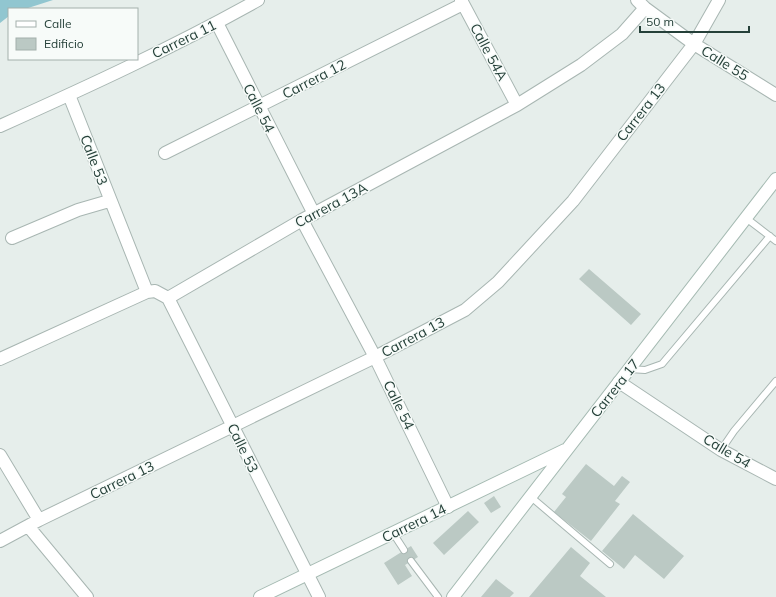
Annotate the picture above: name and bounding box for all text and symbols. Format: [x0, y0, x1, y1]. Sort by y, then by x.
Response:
legend [8, 8, 138, 60]
scale bar [640, 8, 749, 34]
text: 50 m [646, 14, 674, 29]
text: Calle [44, 16, 71, 31]
street label: Carrera 11 [149, 16, 219, 62]
street label: Calle 54A [466, 20, 512, 85]
text: Edificio [44, 36, 84, 51]
street label: Calle 55 [698, 41, 752, 85]
street label: Carrera 12 [279, 55, 349, 103]
street label: Carrera 13 [613, 79, 669, 145]
street label: Calle 54 [239, 81, 279, 136]
street label: Calle 53 [76, 132, 112, 188]
street label: Carrera 13A [292, 178, 371, 232]
street label: Carrera 13 [378, 313, 448, 361]
street label: Carrera 17 [587, 355, 643, 421]
street label: Calle 54 [379, 377, 419, 433]
street label: Calle 53 [223, 420, 263, 476]
street label: Calle 54 [700, 430, 755, 473]
street label: Carrera 13 [87, 457, 157, 503]
street label: Carrera 14 [379, 499, 450, 546]

